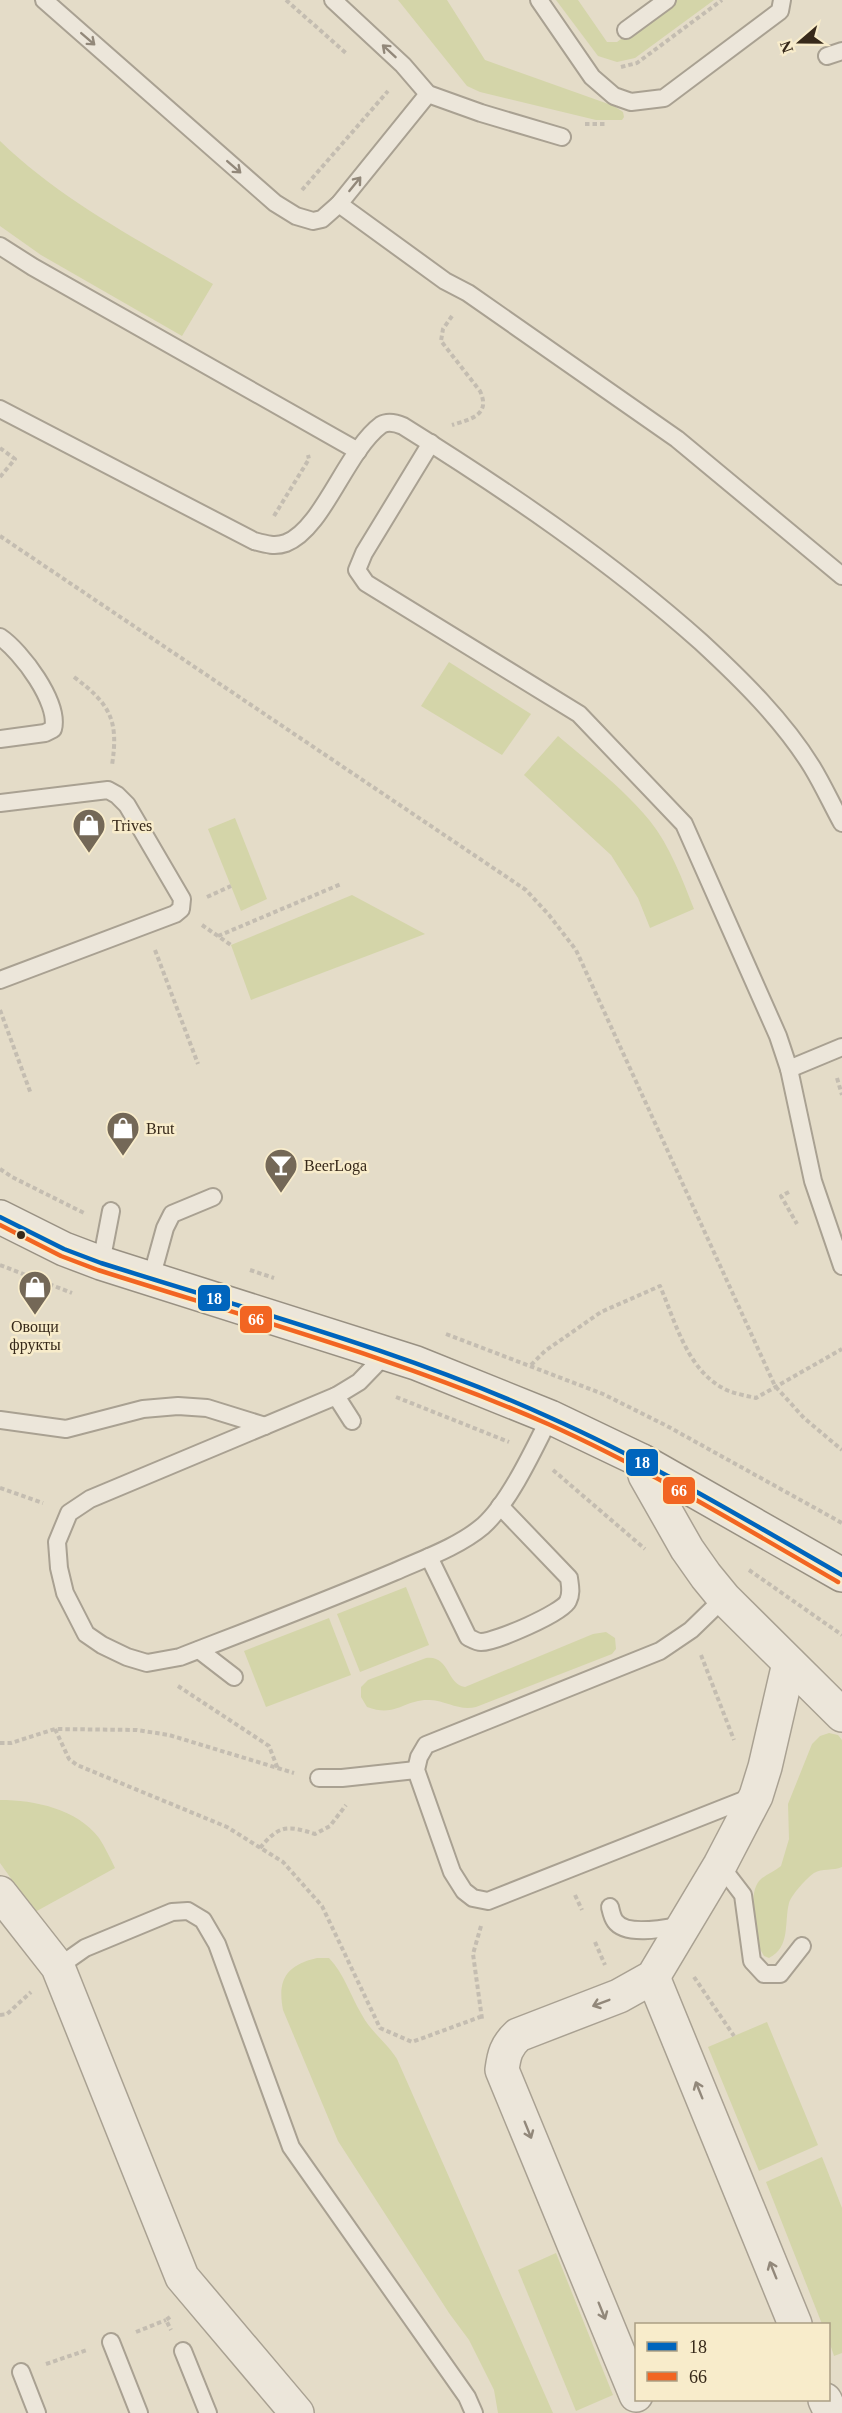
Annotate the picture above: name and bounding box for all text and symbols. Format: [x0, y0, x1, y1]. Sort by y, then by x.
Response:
north arrow [770, 12, 830, 72]
one-way arrow [80, 32, 96, 45]
text: N [776, 38, 796, 55]
one-way arrow [381, 44, 396, 58]
one-way arrow [226, 160, 241, 174]
one-way arrow [349, 176, 362, 192]
shop icon: Trives [71, 807, 107, 854]
place label: Trives [112, 817, 152, 834]
shop icon: Brut [105, 1110, 141, 1157]
place label: Brut [146, 1120, 175, 1137]
bar icon: BeerLoga [263, 1147, 299, 1194]
place label: BeerLoga [304, 1157, 367, 1175]
unlabelled marker [15, 1229, 27, 1241]
shop icon: Овощи фрукты [17, 1269, 53, 1316]
line badge: 18 [197, 1284, 231, 1312]
text: 18 [206, 1290, 222, 1307]
line badge: 66 [239, 1305, 273, 1334]
text: 66 [248, 1311, 264, 1328]
place label: Овощи фрукты [9, 1318, 61, 1354]
line badge: 18 [625, 1448, 659, 1477]
text: 18 [634, 1454, 650, 1471]
line badge: 66 [662, 1476, 696, 1505]
text: 66 [671, 1482, 687, 1499]
one-way arrow [592, 1998, 611, 2009]
one-way arrow [693, 2081, 704, 2099]
one-way arrow [523, 2121, 534, 2139]
one-way arrow [767, 2262, 778, 2280]
one-way arrow [597, 2301, 608, 2320]
legend [635, 2323, 830, 2401]
text: 18 [689, 2337, 707, 2357]
text: 66 [689, 2367, 707, 2387]

